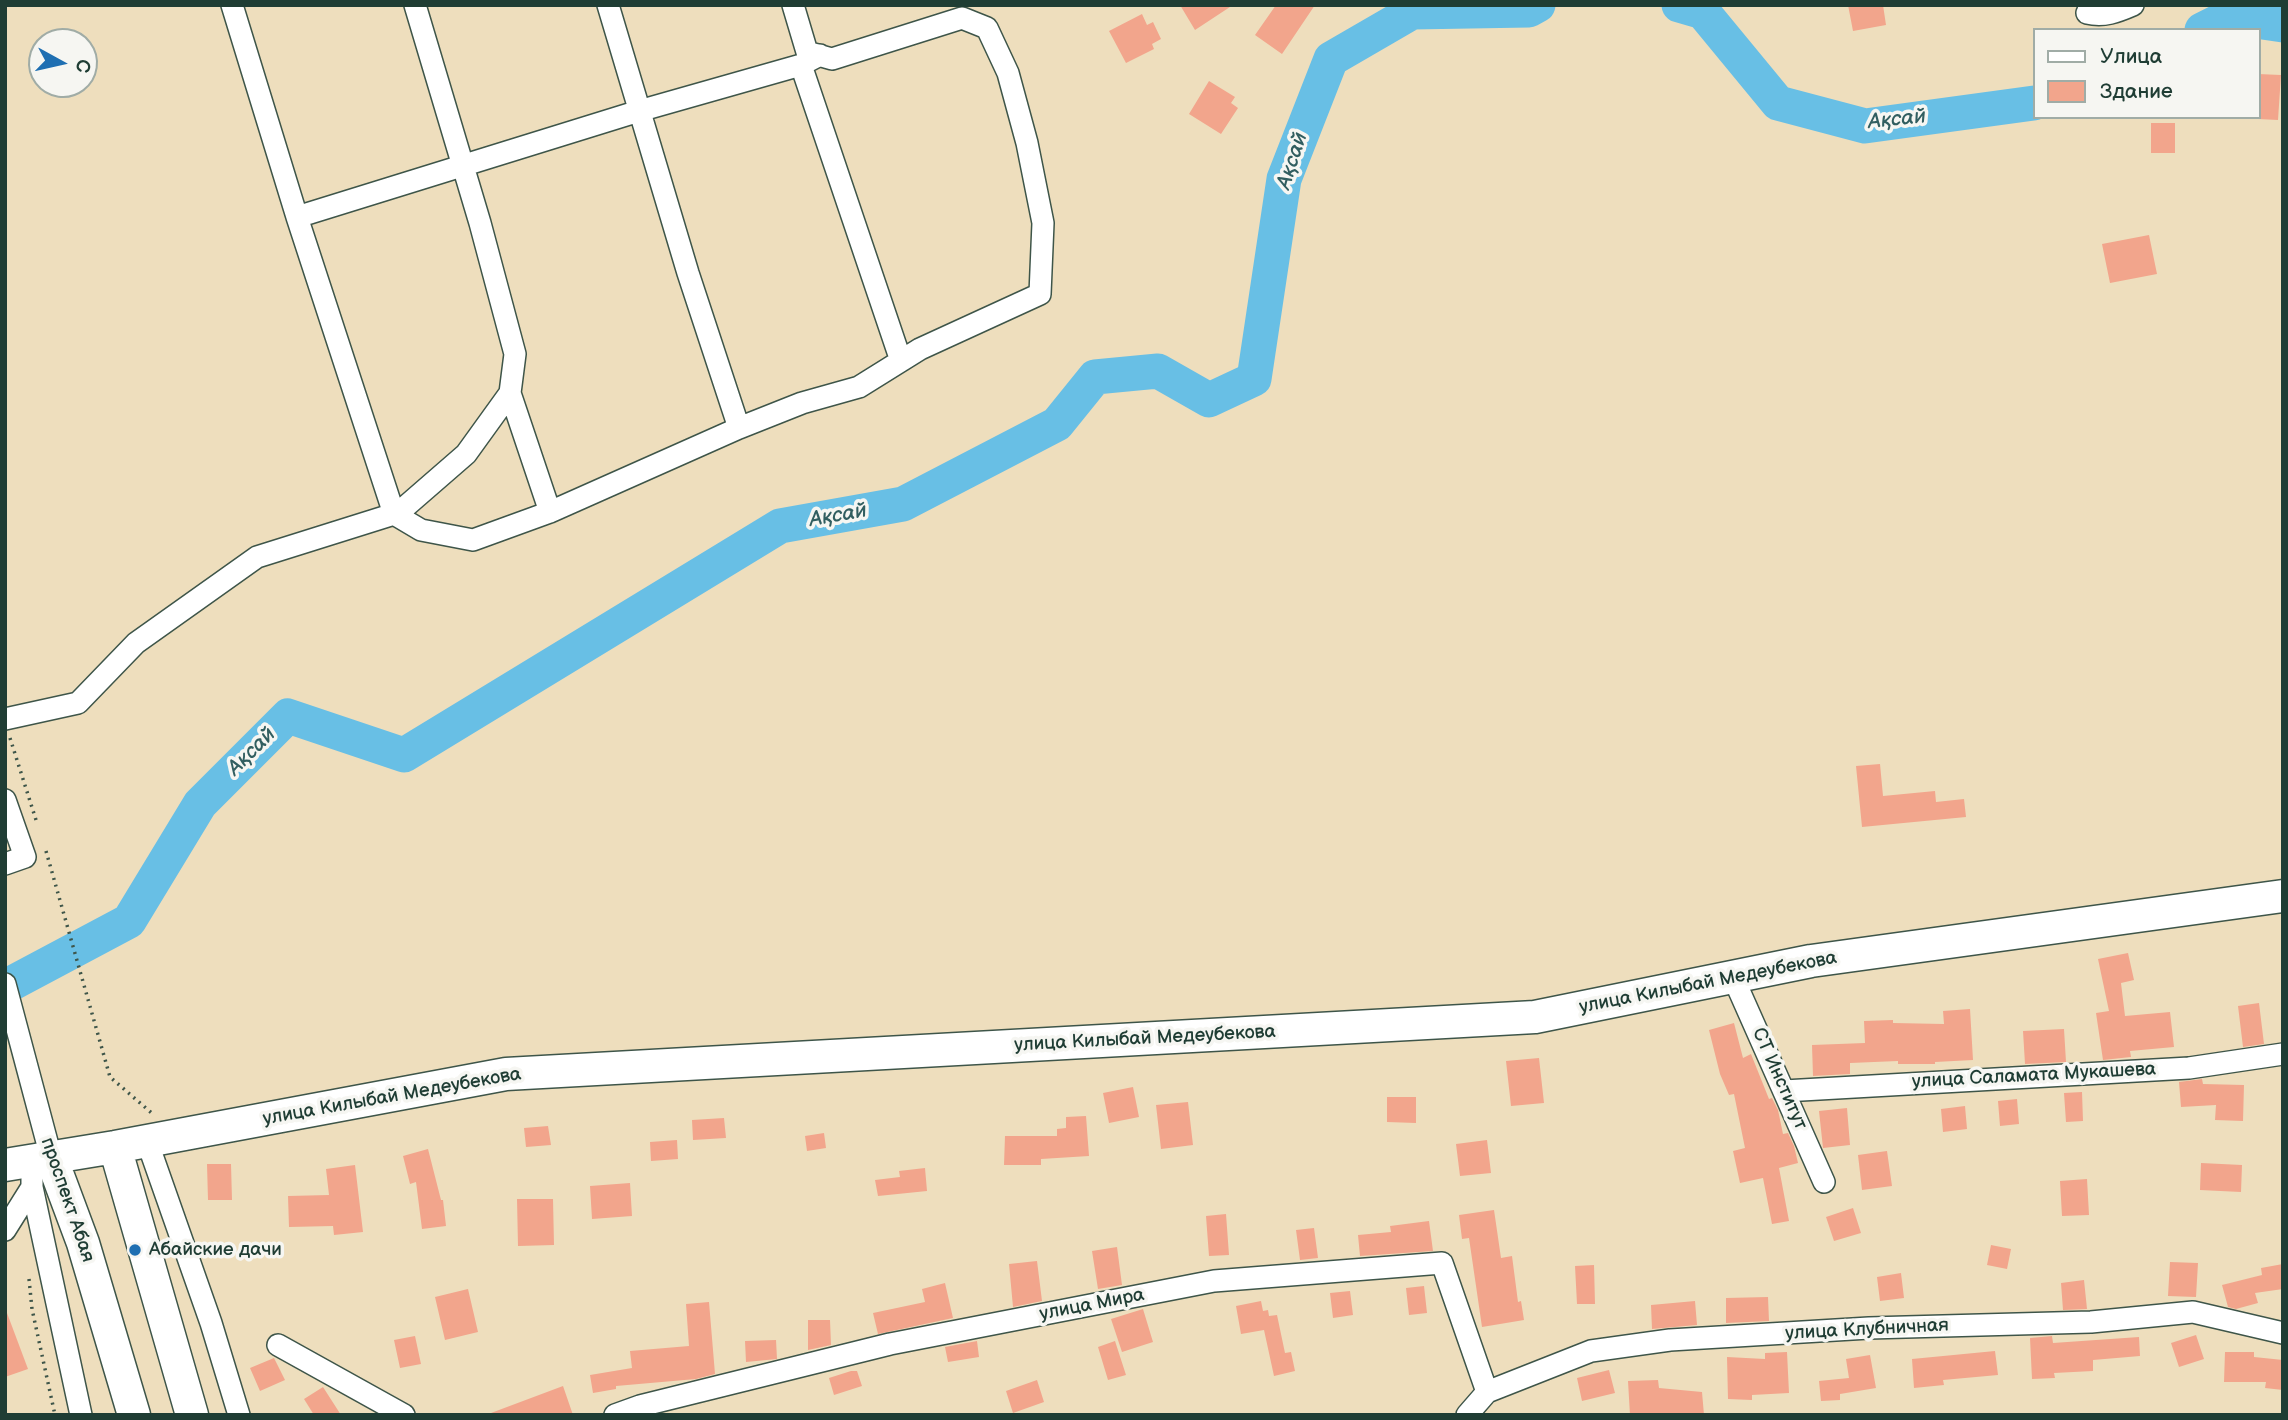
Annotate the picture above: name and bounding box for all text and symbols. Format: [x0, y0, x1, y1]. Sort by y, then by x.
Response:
north arrow [28, 28, 98, 98]
legend [2032, 28, 2260, 119]
text: Улица [2100, 44, 2162, 69]
text: С [70, 58, 95, 74]
text: Здание [2100, 79, 2173, 104]
water label: Ақсай [1867, 104, 1927, 136]
water label: Ақсай [1272, 130, 1314, 192]
water label: Ақсай [807, 499, 869, 533]
water label: Ақсай [223, 723, 281, 781]
street label: улица Килыбай Медеубекова [1577, 947, 1839, 1019]
street label: улица Килыбай Медеубекова [1014, 1021, 1276, 1057]
street label: СТ Институт [1746, 1025, 1812, 1133]
street label: улица Саламата Мукашева [1911, 1058, 2157, 1094]
street label: улица Килыбай Медеубекова [261, 1063, 523, 1131]
street label: проспект Абая [35, 1135, 99, 1265]
place label: Абайские дачи [149, 1239, 282, 1261]
marker: Абайские дачи [127, 1242, 143, 1258]
street label: улица Мира [1038, 1284, 1146, 1326]
street label: улица Клубничная [1785, 1314, 1949, 1346]

